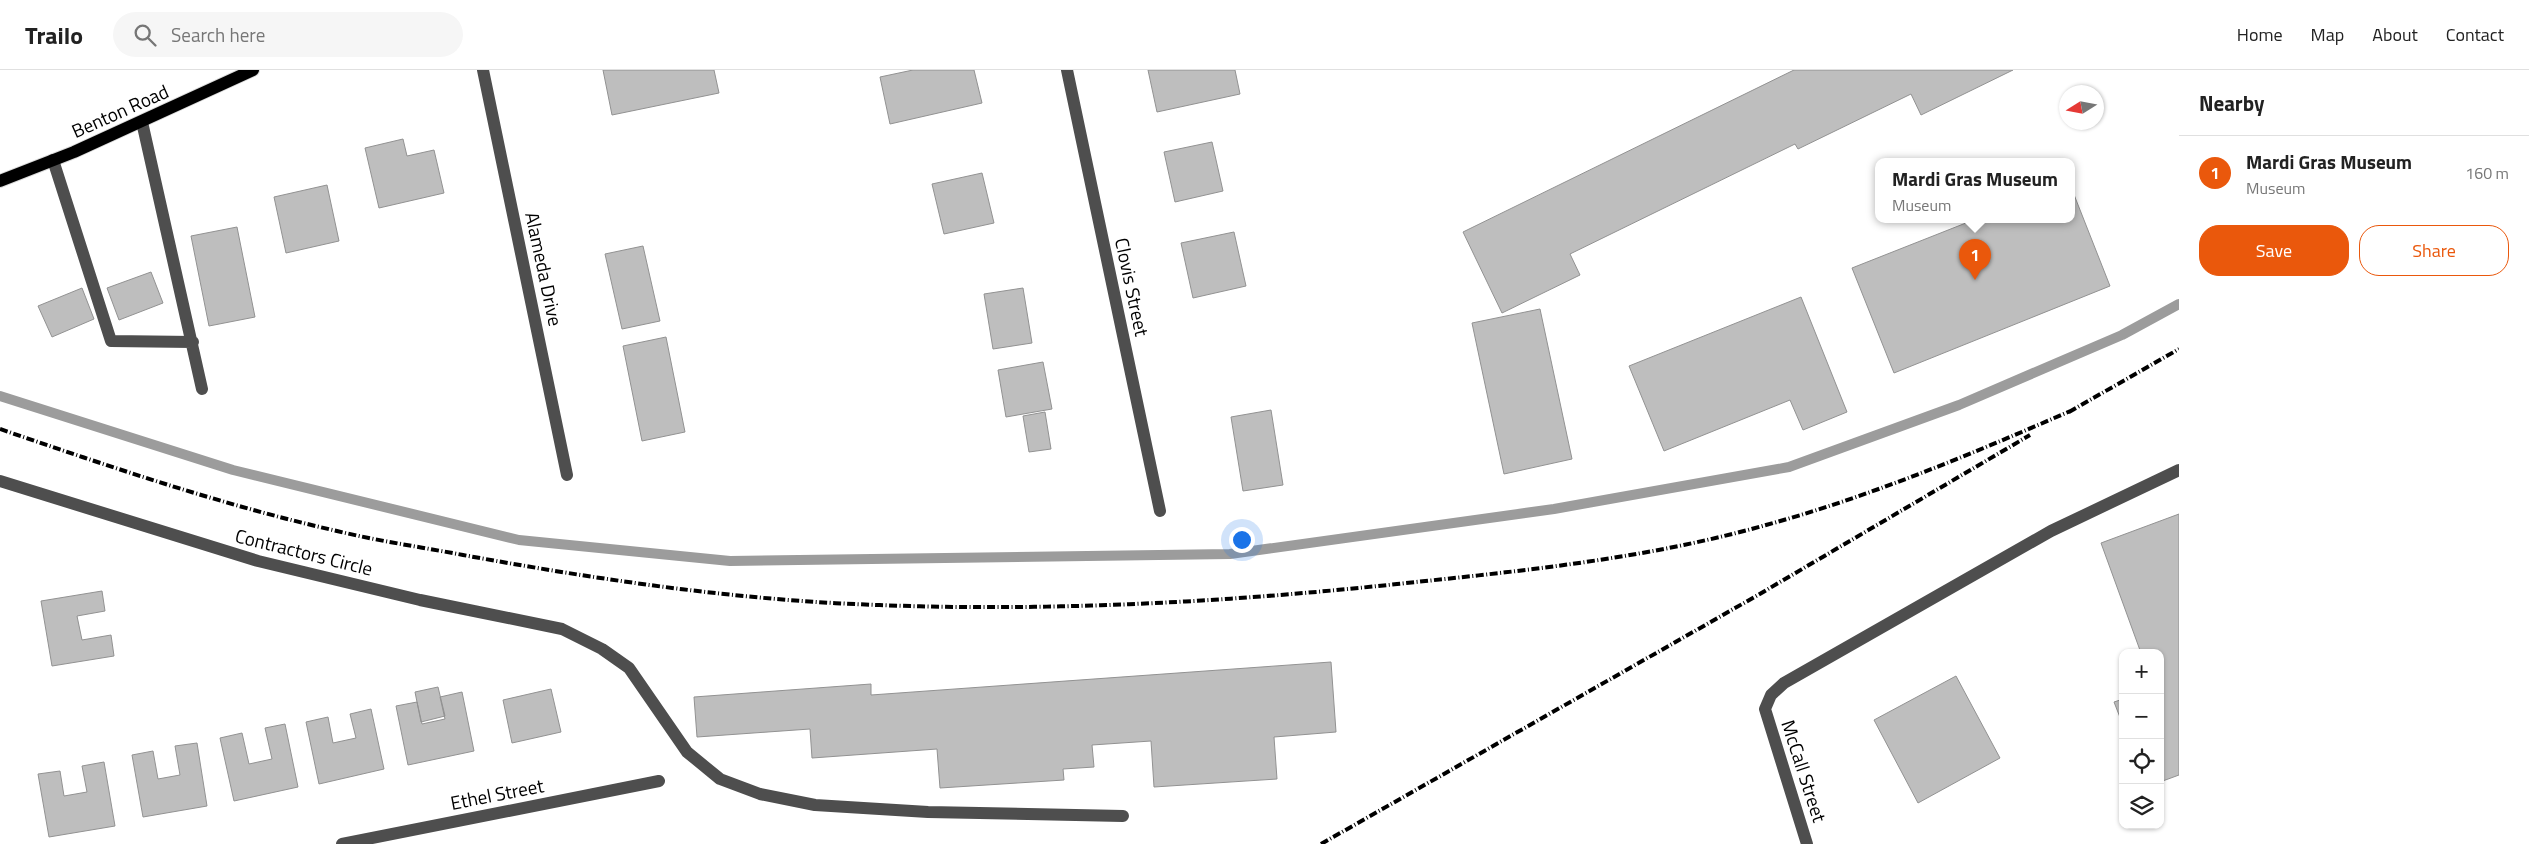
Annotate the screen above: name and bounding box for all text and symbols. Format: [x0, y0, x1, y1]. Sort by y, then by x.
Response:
search box [113, 12, 463, 57]
text: Trailo [25, 17, 83, 53]
text: Search here [171, 20, 265, 49]
icon: search [131, 21, 159, 49]
text: Home [2237, 21, 2283, 48]
text: Map [2311, 21, 2344, 48]
text: About [2372, 21, 2418, 48]
text: Contact [2446, 21, 2504, 48]
street label: Benton Road [67, 76, 173, 145]
north arrow [2059, 85, 2104, 130]
text: Nearby [2199, 87, 2264, 119]
text: Mardi Gras Museum [2246, 147, 2412, 176]
popup [1875, 158, 2075, 223]
text: 1 [2211, 161, 2219, 185]
text: 160 m [2465, 161, 2509, 185]
text: Mardi Gras Museum [1892, 164, 2058, 193]
text: Museum [2246, 176, 2305, 200]
text: Museum [1892, 193, 1951, 217]
street label: Alameda Drive [518, 209, 571, 329]
button: Save [2199, 225, 2349, 276]
button: Share [2359, 225, 2509, 276]
street label: Clovis Street [1108, 235, 1157, 339]
pin: 1 [1959, 239, 1991, 280]
street label: Contractors Circle [232, 520, 376, 583]
your location [1229, 527, 1255, 553]
map controls [2119, 649, 2164, 829]
button: + [2119, 649, 2164, 694]
button: − [2119, 694, 2164, 739]
street label: McCall Street [1774, 716, 1835, 826]
button: locate [2119, 739, 2164, 784]
street label: Ethel Street [448, 770, 546, 817]
button: layers [2119, 784, 2164, 829]

